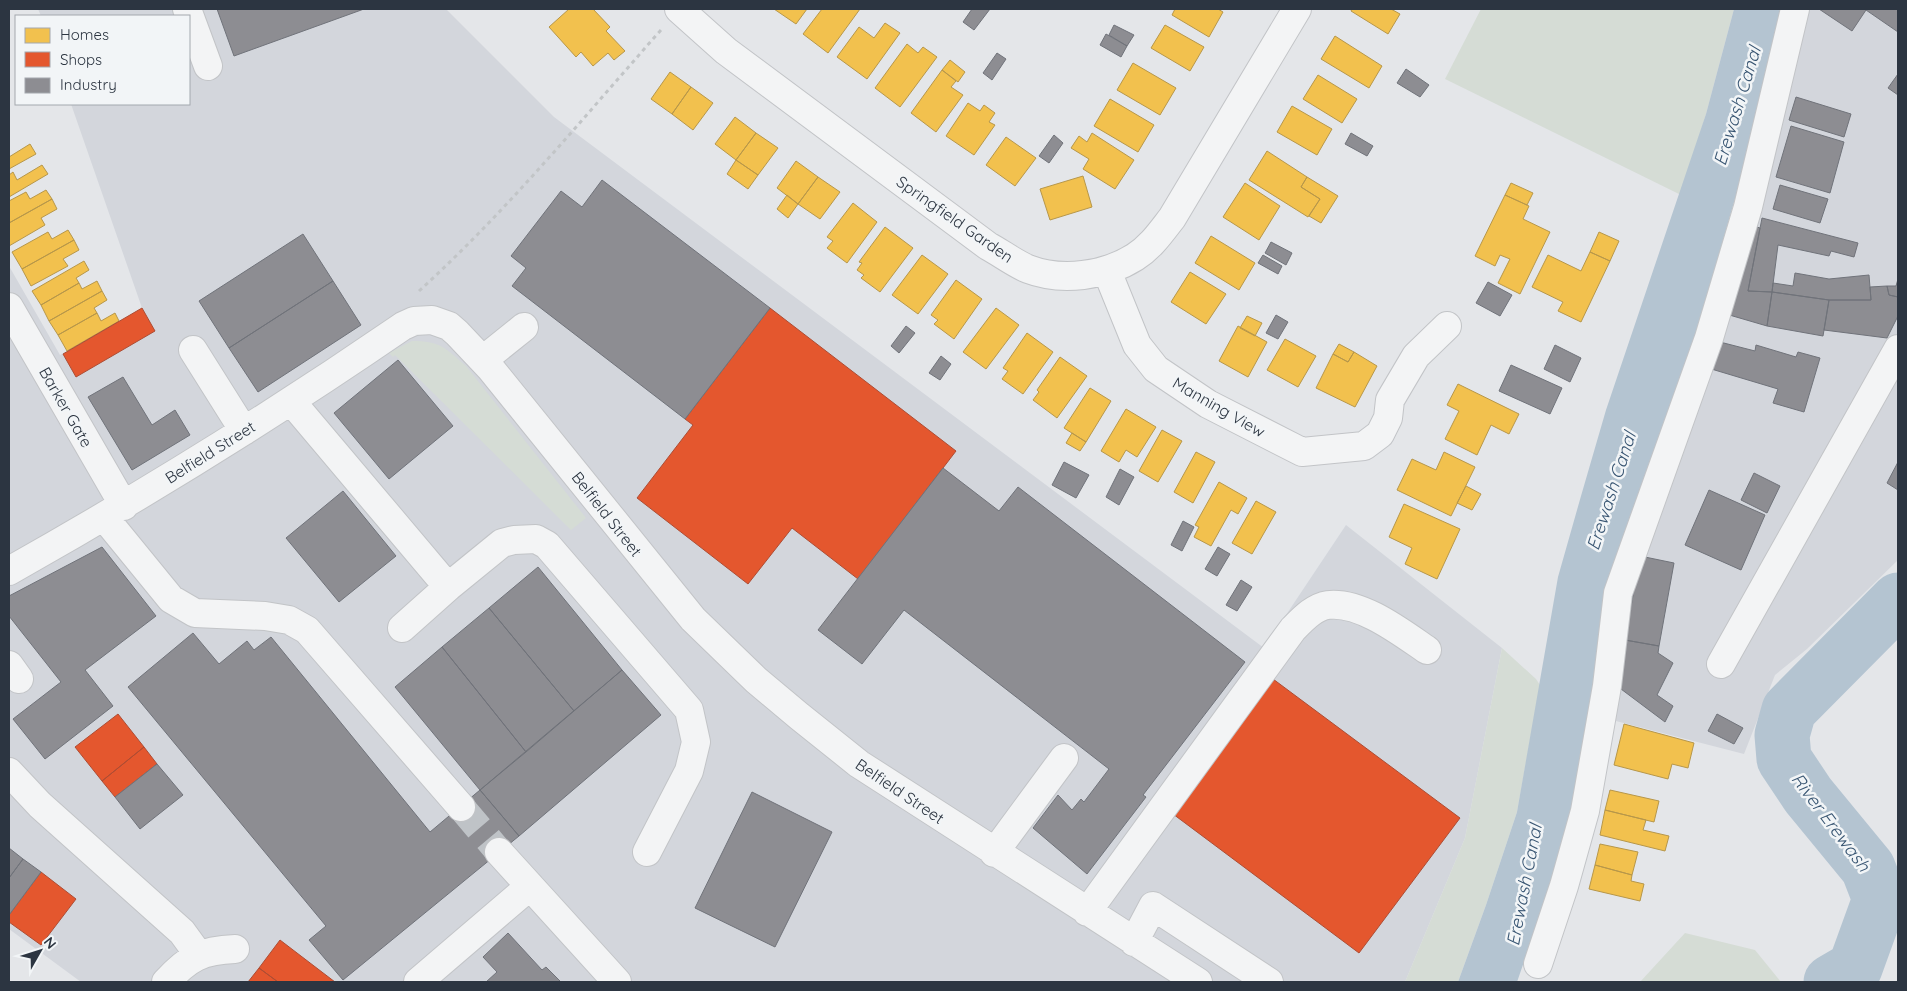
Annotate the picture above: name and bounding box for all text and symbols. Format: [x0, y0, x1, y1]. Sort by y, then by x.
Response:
legend [15, 15, 190, 105]
text: Homes [60, 25, 109, 44]
water label: Erewash Canal [1708, 42, 1767, 168]
text: Shops [60, 50, 102, 69]
text: Industry [60, 75, 117, 94]
street label: Springfield Garden [893, 171, 1017, 267]
street label: Barker Gate [35, 363, 97, 451]
street label: Manning View [1169, 372, 1269, 442]
street label: Belfield Street [161, 416, 259, 488]
water label: Erewash Canal [1581, 427, 1642, 553]
street label: Belfield Street [568, 467, 646, 561]
street label: Belfield Street [852, 754, 948, 828]
water label: River Erewash [1786, 768, 1876, 876]
water label: Erewash Canal [1501, 821, 1547, 948]
north arrow [15, 926, 65, 976]
text: N [40, 933, 60, 952]

